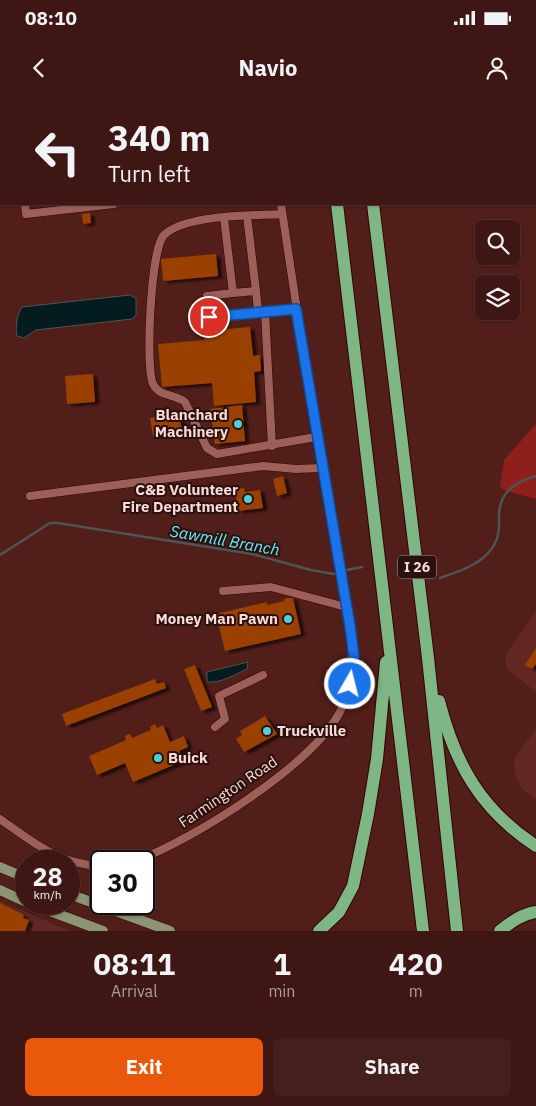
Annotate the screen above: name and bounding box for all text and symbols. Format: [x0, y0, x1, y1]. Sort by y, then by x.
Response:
text: 08:10 [25, 6, 77, 30]
text: Navio [239, 53, 297, 82]
icon: back [25, 54, 53, 82]
icon: person [483, 54, 511, 82]
text: 340 m [108, 115, 211, 161]
icon: left [25, 120, 90, 185]
text: Turn left [108, 159, 191, 188]
map controls [475, 220, 520, 320]
button: search [475, 220, 520, 265]
button: layers [475, 275, 520, 320]
pin [188, 296, 230, 338]
icon: arrive [195, 303, 223, 331]
place label: Blanchard Machinery [155, 405, 228, 441]
marker: Blanchard Machinery [232, 418, 244, 430]
place label: C&B Volunteer Fire Department [122, 480, 238, 516]
marker: C&B Volunteer Fire Department [242, 493, 254, 505]
water label: Sawmill Branch [169, 520, 281, 560]
road number: I 26 [398, 556, 436, 578]
place label: Money Man Pawn [156, 609, 278, 628]
marker: Money Man Pawn [282, 613, 294, 625]
position arrow [323, 657, 375, 709]
place label: Truckville [277, 721, 346, 740]
marker: Truckville [261, 725, 273, 737]
place label: Buick [168, 748, 208, 767]
marker: Buick [152, 752, 164, 764]
street label: Farmington Road [175, 752, 281, 832]
speed limit sign: 30 [90, 850, 155, 915]
text: 28 [32, 860, 63, 893]
text: km/h [33, 887, 62, 902]
text: 08:11 [93, 944, 175, 983]
text: 1 [273, 944, 291, 983]
text: 420 [389, 944, 443, 983]
text: Arrival [111, 981, 158, 1001]
text: min [268, 981, 295, 1001]
text: m [409, 981, 423, 1001]
button: Exit [25, 1038, 263, 1096]
button: Share [273, 1038, 511, 1096]

